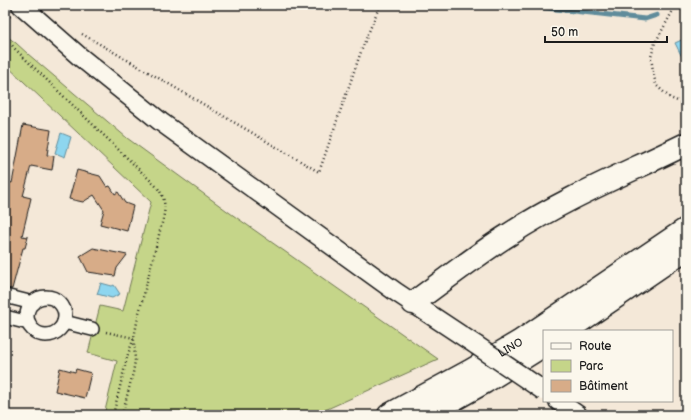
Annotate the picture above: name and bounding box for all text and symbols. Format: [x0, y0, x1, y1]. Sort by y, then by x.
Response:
scale bar [545, 18, 667, 44]
text: 50 m [551, 25, 578, 40]
legend [543, 330, 673, 402]
street label: LINO [496, 335, 525, 359]
text: Route [579, 339, 611, 354]
text: Parc [579, 359, 603, 374]
text: Bâtiment [579, 379, 628, 394]

